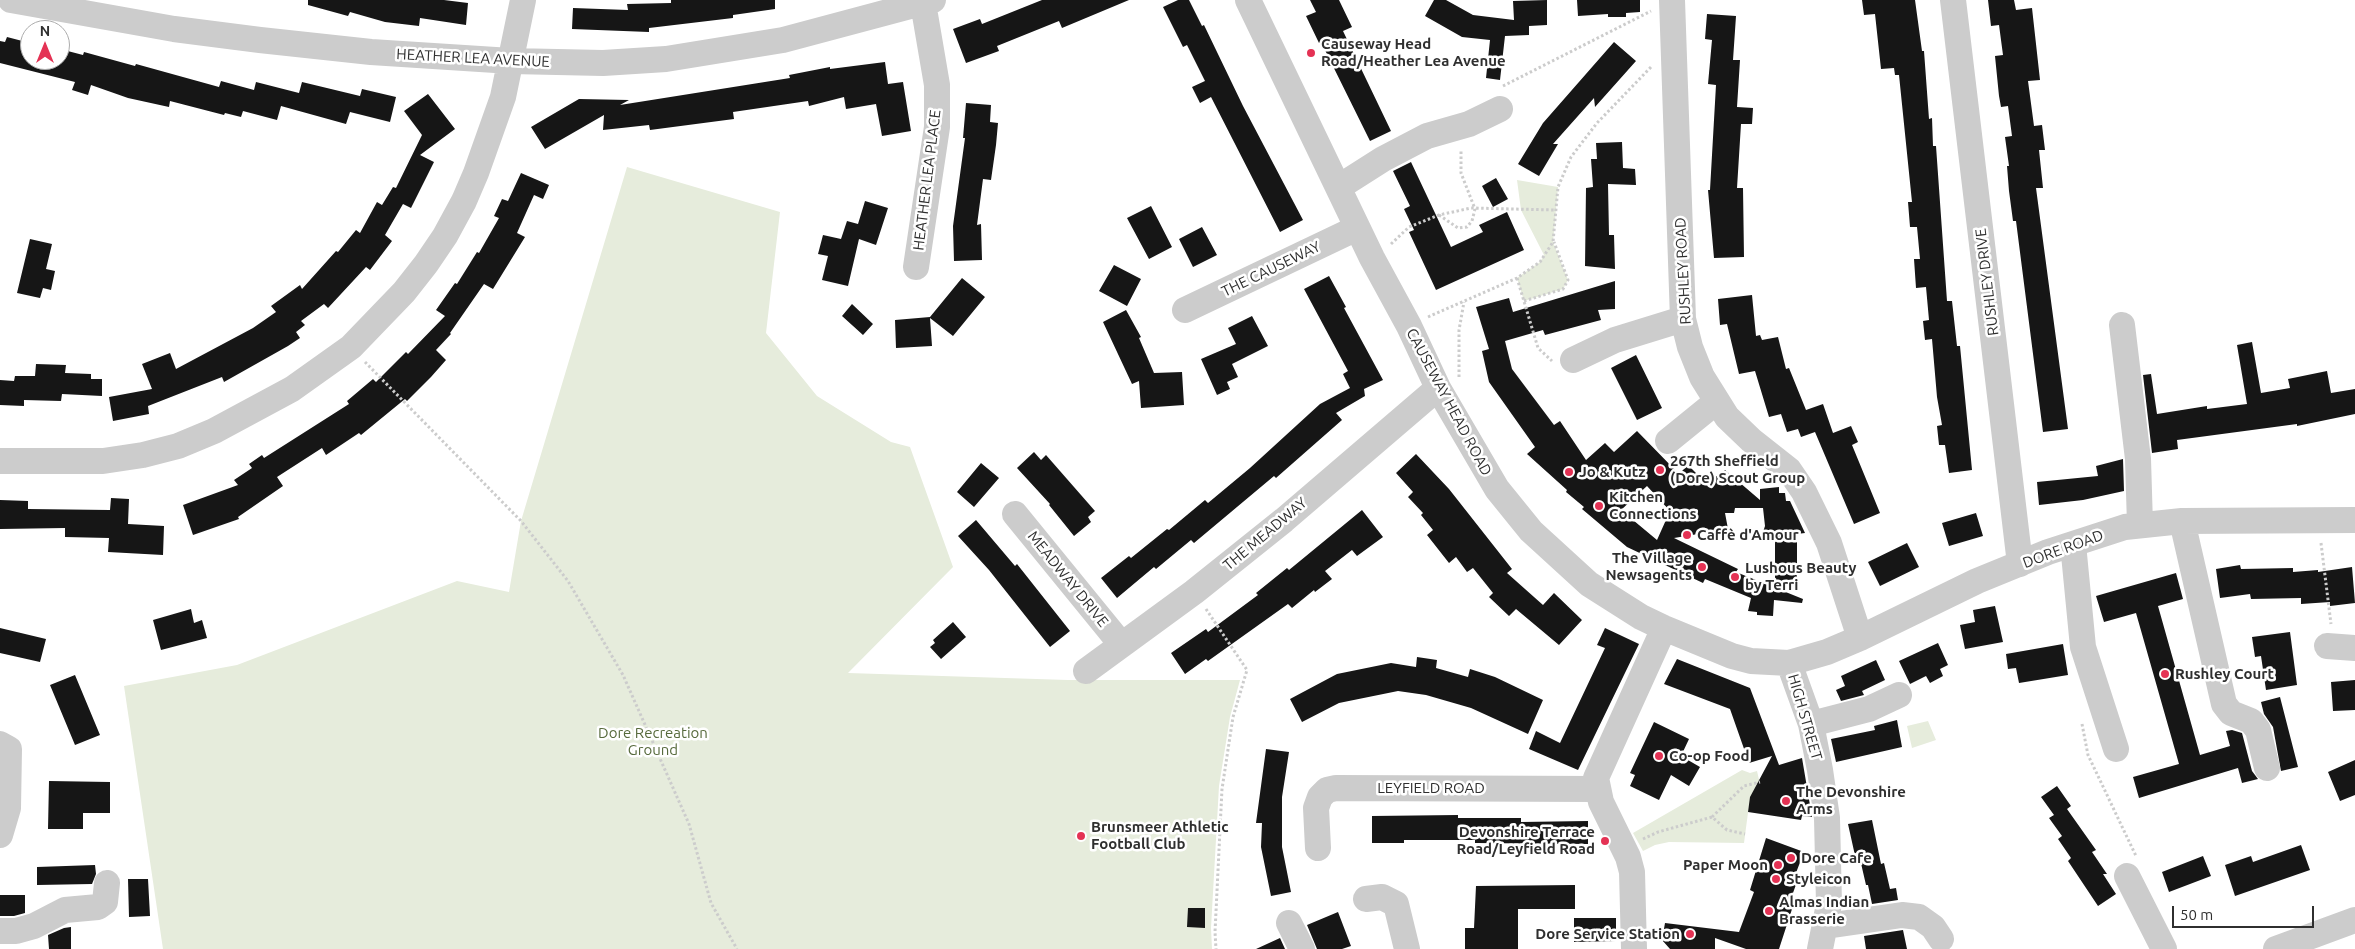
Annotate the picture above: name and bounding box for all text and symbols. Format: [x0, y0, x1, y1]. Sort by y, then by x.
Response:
north arrow [20, 20, 70, 70]
text: N [40, 23, 50, 39]
place label: Causeway Head Road/Heather Lea Avenue [1321, 35, 1506, 70]
street label: HEATHER LEA AVENUE [396, 45, 550, 71]
marker: Causeway Head Road/Heather Lea Avenue [1305, 47, 1317, 59]
street label: HEATHER LEA PLACE [909, 109, 945, 251]
street label: RUSHLEY ROAD [1671, 217, 1695, 325]
street label: RUSHLEY DRIVE [1971, 227, 2003, 337]
street label: THE CAUSEWAY [1219, 237, 1323, 301]
street label: CAUSEWAY HEAD ROAD [1402, 325, 1496, 479]
place label: 267th Sheffield (Dore) Scout Group [1670, 452, 1805, 487]
place label: Jo & Kutz [1579, 463, 1645, 481]
marker: 267th Sheffield (Dore) Scout Group [1654, 464, 1666, 476]
marker: Jo & Kutz [1563, 466, 1575, 478]
place label: Kitchen Connections [1609, 488, 1697, 523]
street label: THE MEADWAY [1220, 494, 1310, 574]
marker: Kitchen Connections [1593, 500, 1605, 512]
place label: Caffè d'Amour [1697, 526, 1799, 544]
street label: DORE ROAD [2020, 526, 2106, 572]
street label: MEADWAY DRIVE [1024, 527, 1112, 631]
marker: Caffè d'Amour [1681, 529, 1693, 541]
place label: The Village Newsagents [1605, 549, 1692, 584]
place label: Lushous Beauty by Terri [1745, 559, 1856, 594]
marker: The Village Newsagents [1696, 561, 1708, 573]
marker: Lushous Beauty by Terri [1729, 571, 1741, 583]
place label: Rushley Court [2175, 665, 2274, 683]
marker: Rushley Court [2159, 668, 2171, 680]
street label: HIGH STREET [1784, 672, 1826, 762]
park label: Dore Recreation Ground [598, 724, 708, 759]
place label: Co-op Food [1669, 747, 1750, 765]
marker: Co-op Food [1653, 750, 1665, 762]
street label: LEYFIELD ROAD [1377, 779, 1485, 797]
place label: The Devonshire Arms [1796, 783, 1906, 818]
marker: The Devonshire Arms [1780, 795, 1792, 807]
place label: Brunsmeer Athletic Football Club [1091, 818, 1229, 853]
place label: Devonshire Terrace Road/Leyfield Road [1456, 823, 1595, 858]
marker: Brunsmeer Athletic Football Club [1075, 830, 1087, 842]
marker: Devonshire Terrace Road/Leyfield Road [1599, 835, 1611, 847]
place label: Dore Cafe [1801, 849, 1872, 867]
marker: Dore Cafe [1785, 852, 1797, 864]
place label: Paper Moon [1683, 856, 1768, 874]
marker: Paper Moon [1772, 859, 1784, 871]
place label: Styleicon [1786, 870, 1851, 888]
marker: Styleicon [1770, 873, 1782, 885]
place label: Almas Indian Brasserie [1779, 893, 1869, 928]
scale bar [2175, 896, 2318, 928]
marker: Almas Indian Brasserie [1763, 905, 1775, 917]
text: 50 m [2180, 906, 2213, 923]
place label: Dore Service Station [1535, 925, 1680, 943]
marker: Dore Service Station [1684, 928, 1696, 940]

